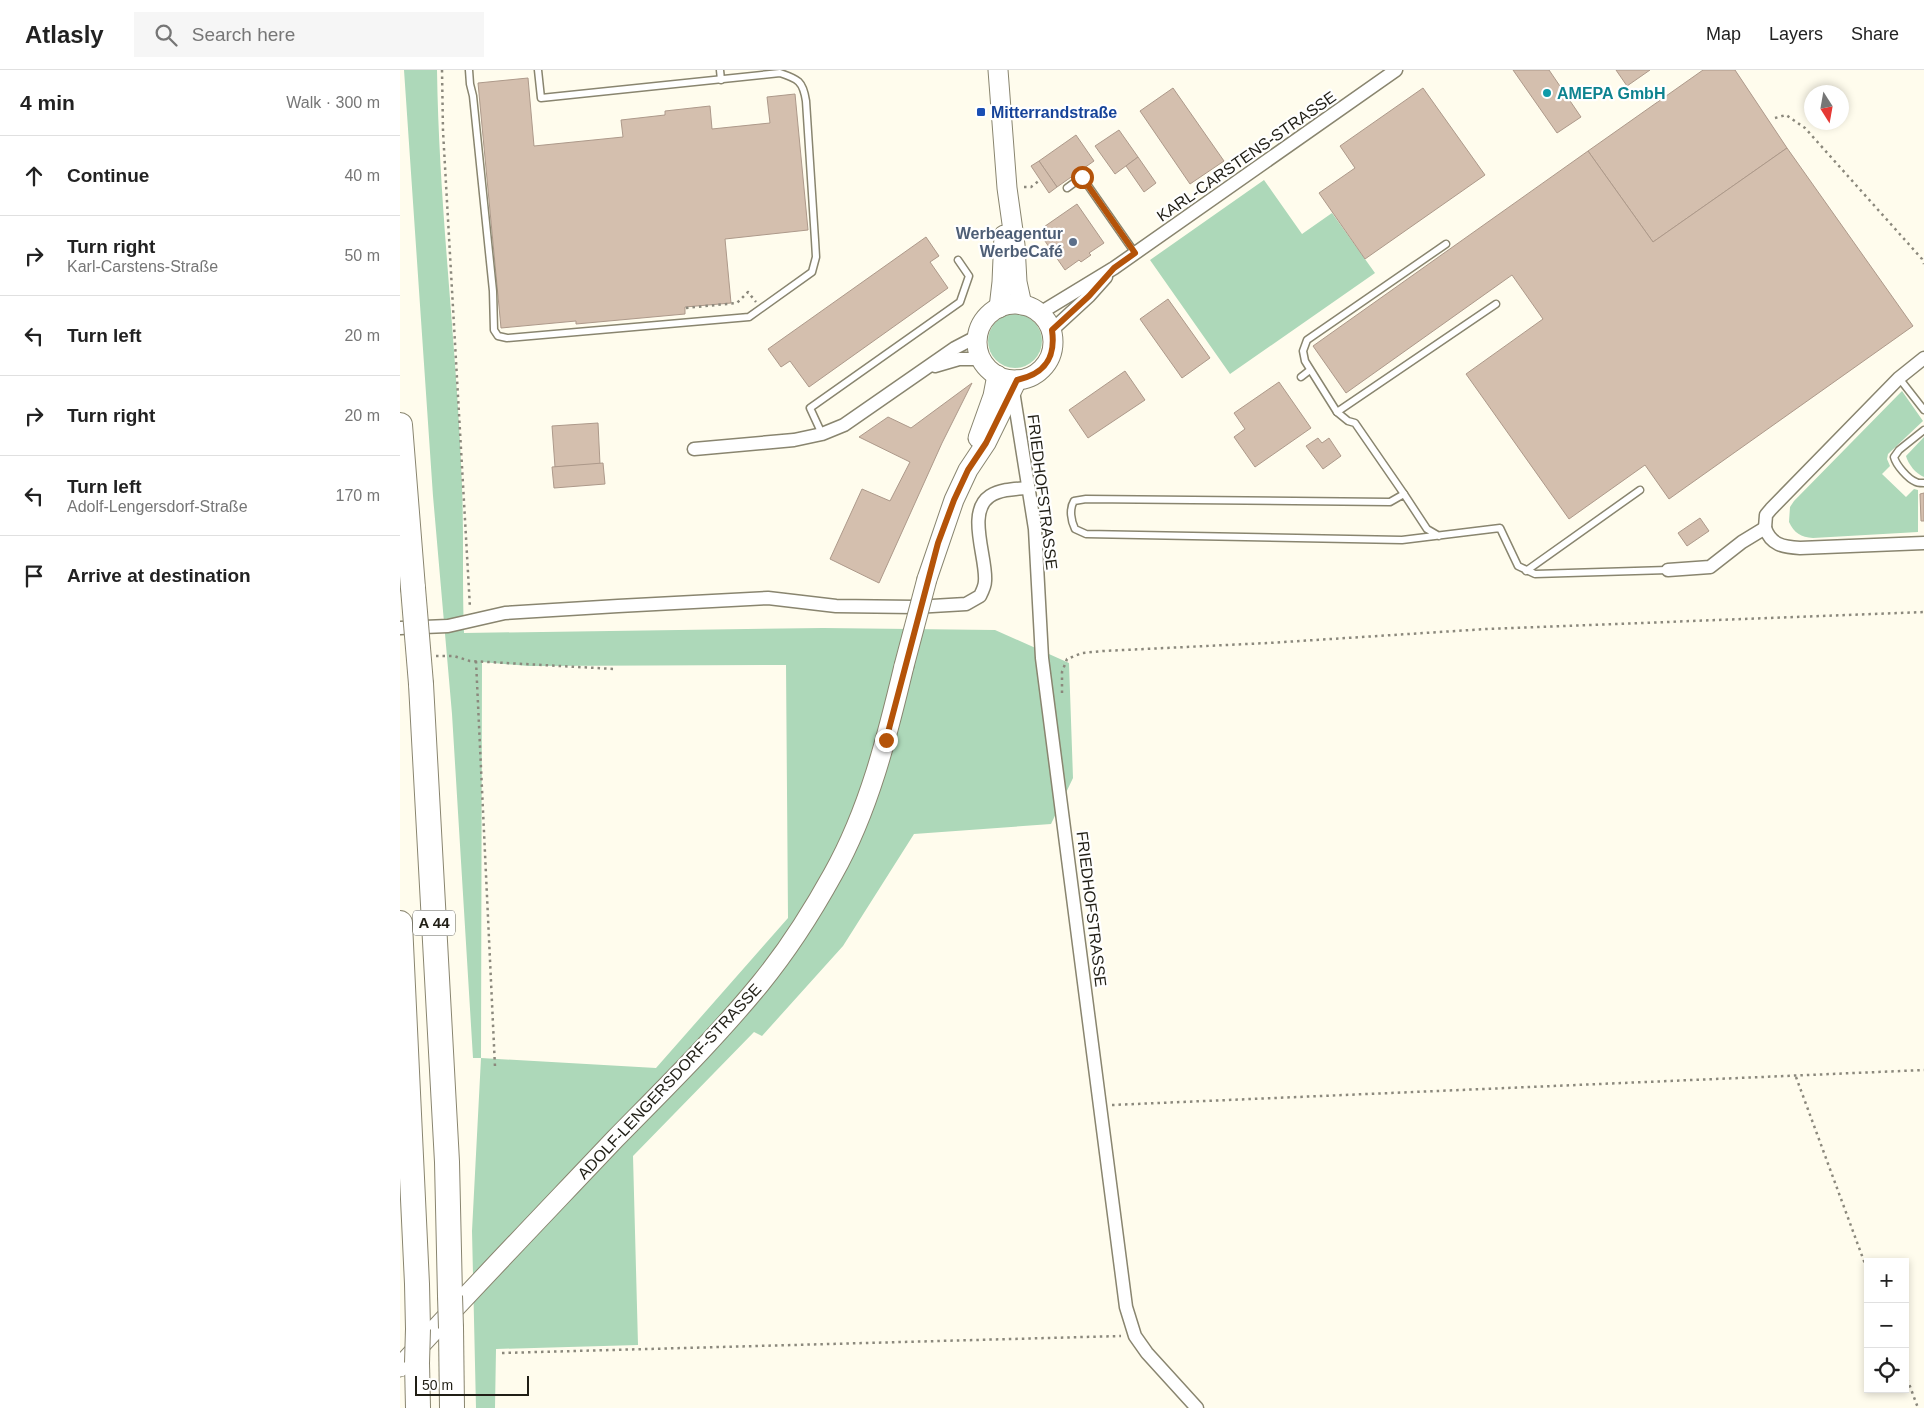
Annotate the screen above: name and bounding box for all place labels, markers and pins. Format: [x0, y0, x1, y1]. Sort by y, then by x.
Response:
place label: AMEPA GmbH [1557, 85, 1665, 102]
marker: AMEPA GmbH [1541, 87, 1553, 99]
place label: Mitterrandstraße [991, 104, 1117, 121]
marker: Mitterrandstraße [975, 106, 987, 118]
place label: Werbeagentur WerbeCafé [956, 225, 1063, 260]
marker: Werbeagentur WerbeCafé [1067, 236, 1079, 248]

